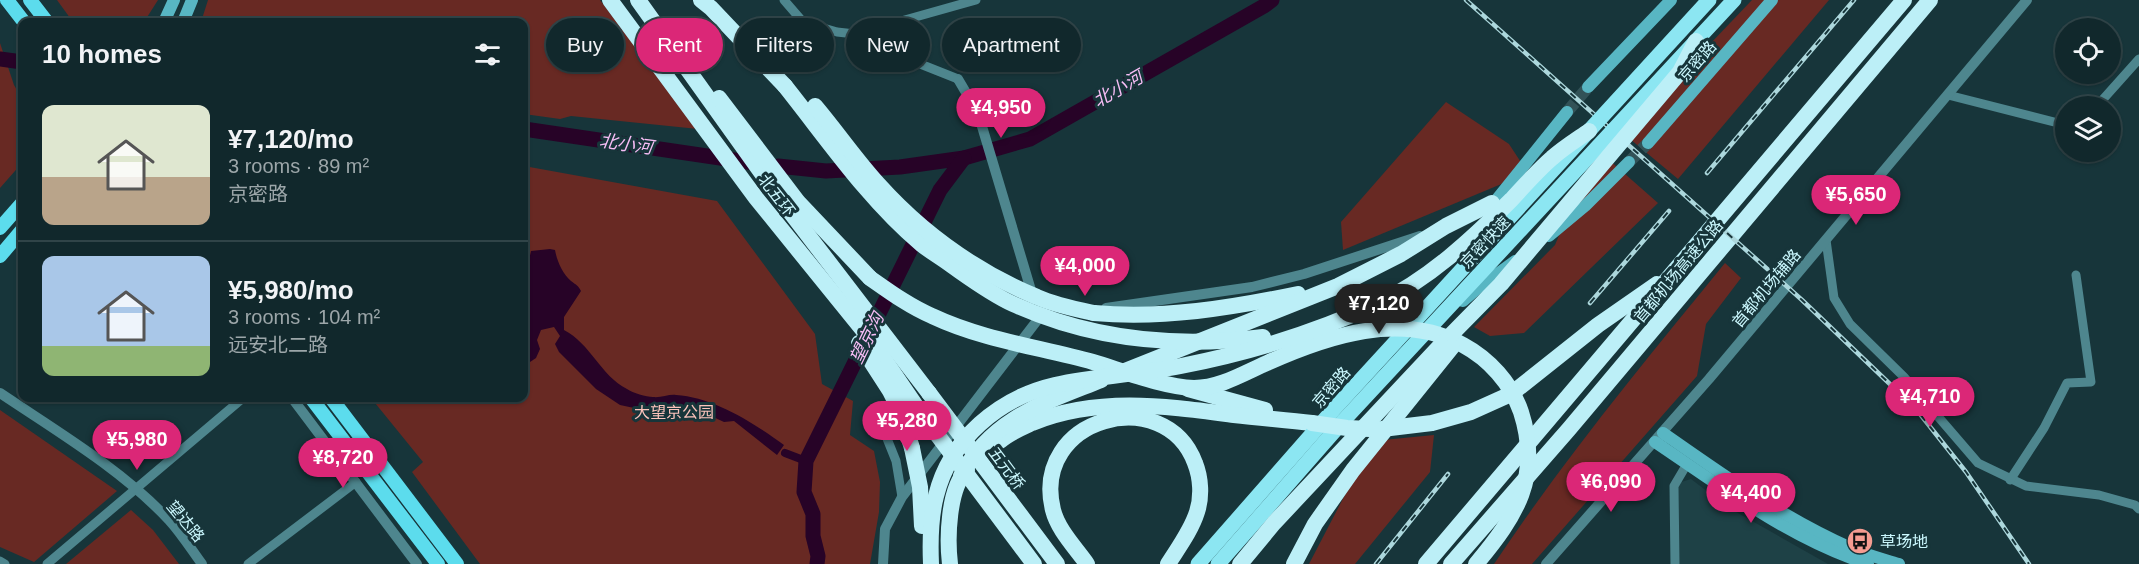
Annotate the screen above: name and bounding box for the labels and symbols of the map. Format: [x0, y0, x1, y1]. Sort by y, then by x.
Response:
street label: 京密路 [1675, 38, 1720, 85]
water label: 北小河 [1090, 65, 1149, 111]
pin: ¥4,950 [952, 88, 1050, 139]
water label: 北小河 [598, 130, 657, 158]
street label: 北五环 [755, 171, 798, 219]
pin: ¥5,650 [1807, 175, 1905, 226]
street label: 京密快速 [1457, 213, 1513, 272]
street label: 首都机场高速公路 [1631, 217, 1726, 326]
pin: ¥4,000 [1036, 246, 1134, 297]
street label: 首都机场辅路 [1729, 246, 1804, 331]
pin: ¥7,120 [1330, 284, 1428, 335]
water label: 望京沟 [846, 308, 889, 367]
street label: 京密路 [1309, 364, 1354, 411]
pin: ¥4,710 [1881, 377, 1979, 428]
pin: ¥5,280 [858, 401, 956, 452]
park label: 大望京公园 [634, 404, 714, 421]
pin: ¥5,980 [88, 420, 186, 471]
pin: ¥8,720 [294, 438, 392, 489]
street label: 五元桥 [985, 444, 1028, 493]
pin: ¥6,090 [1562, 462, 1660, 513]
pin: ¥4,400 [1702, 473, 1800, 524]
street label: 望达路 [164, 497, 208, 545]
bus stop icon: 草场地 [1845, 526, 1875, 556]
place label: 草场地 [1880, 533, 1928, 550]

